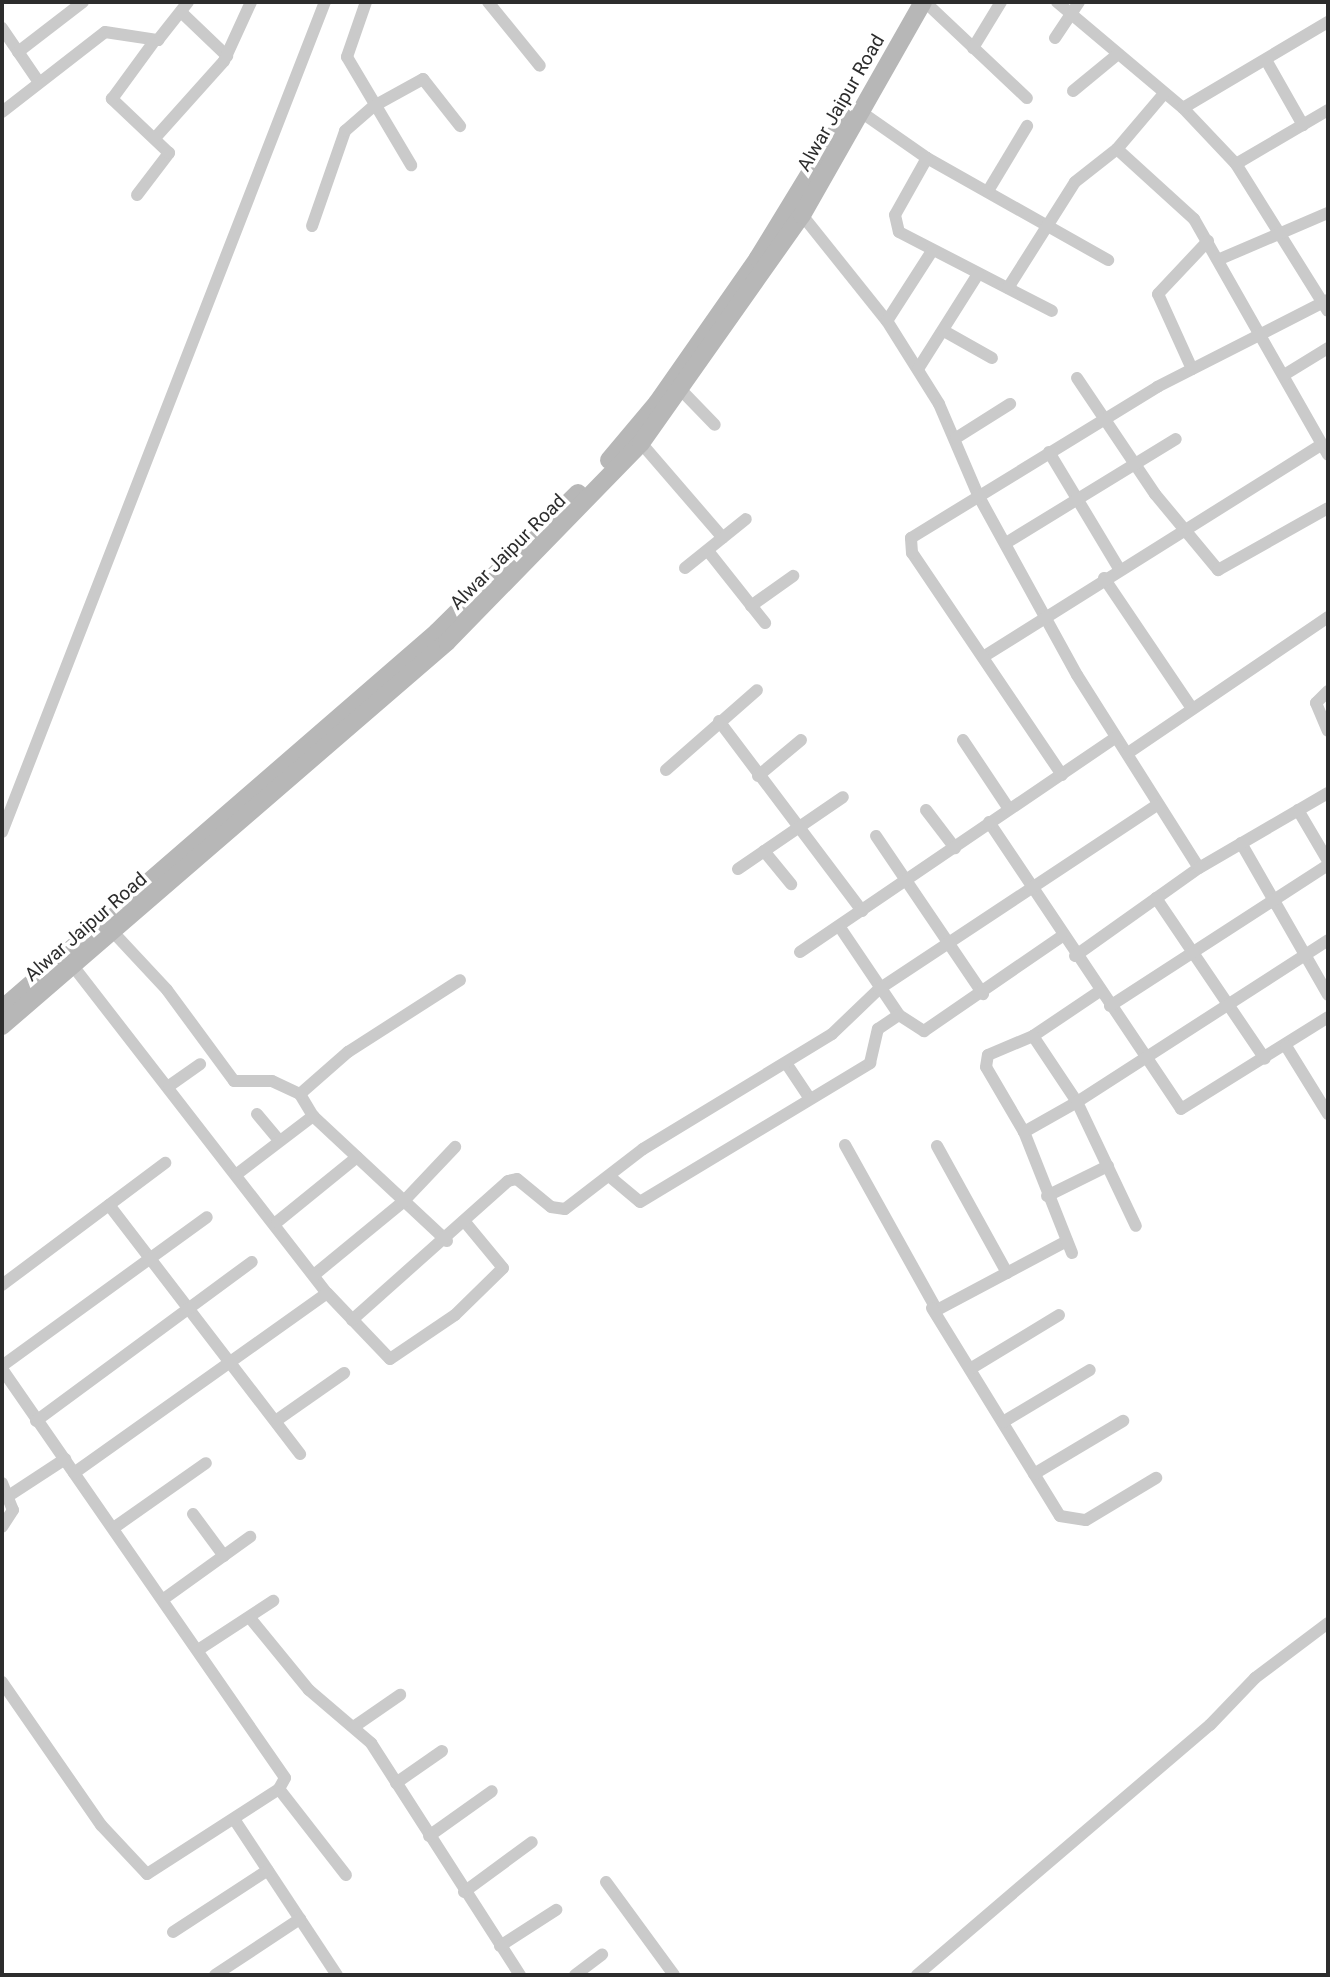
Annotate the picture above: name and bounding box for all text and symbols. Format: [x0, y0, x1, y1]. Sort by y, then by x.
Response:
street label: Alwar Jaipur Road [793, 31, 889, 175]
street label: Alwar Jaipur Road [445, 489, 571, 615]
street label: Alwar Jaipur Road [20, 868, 152, 986]

